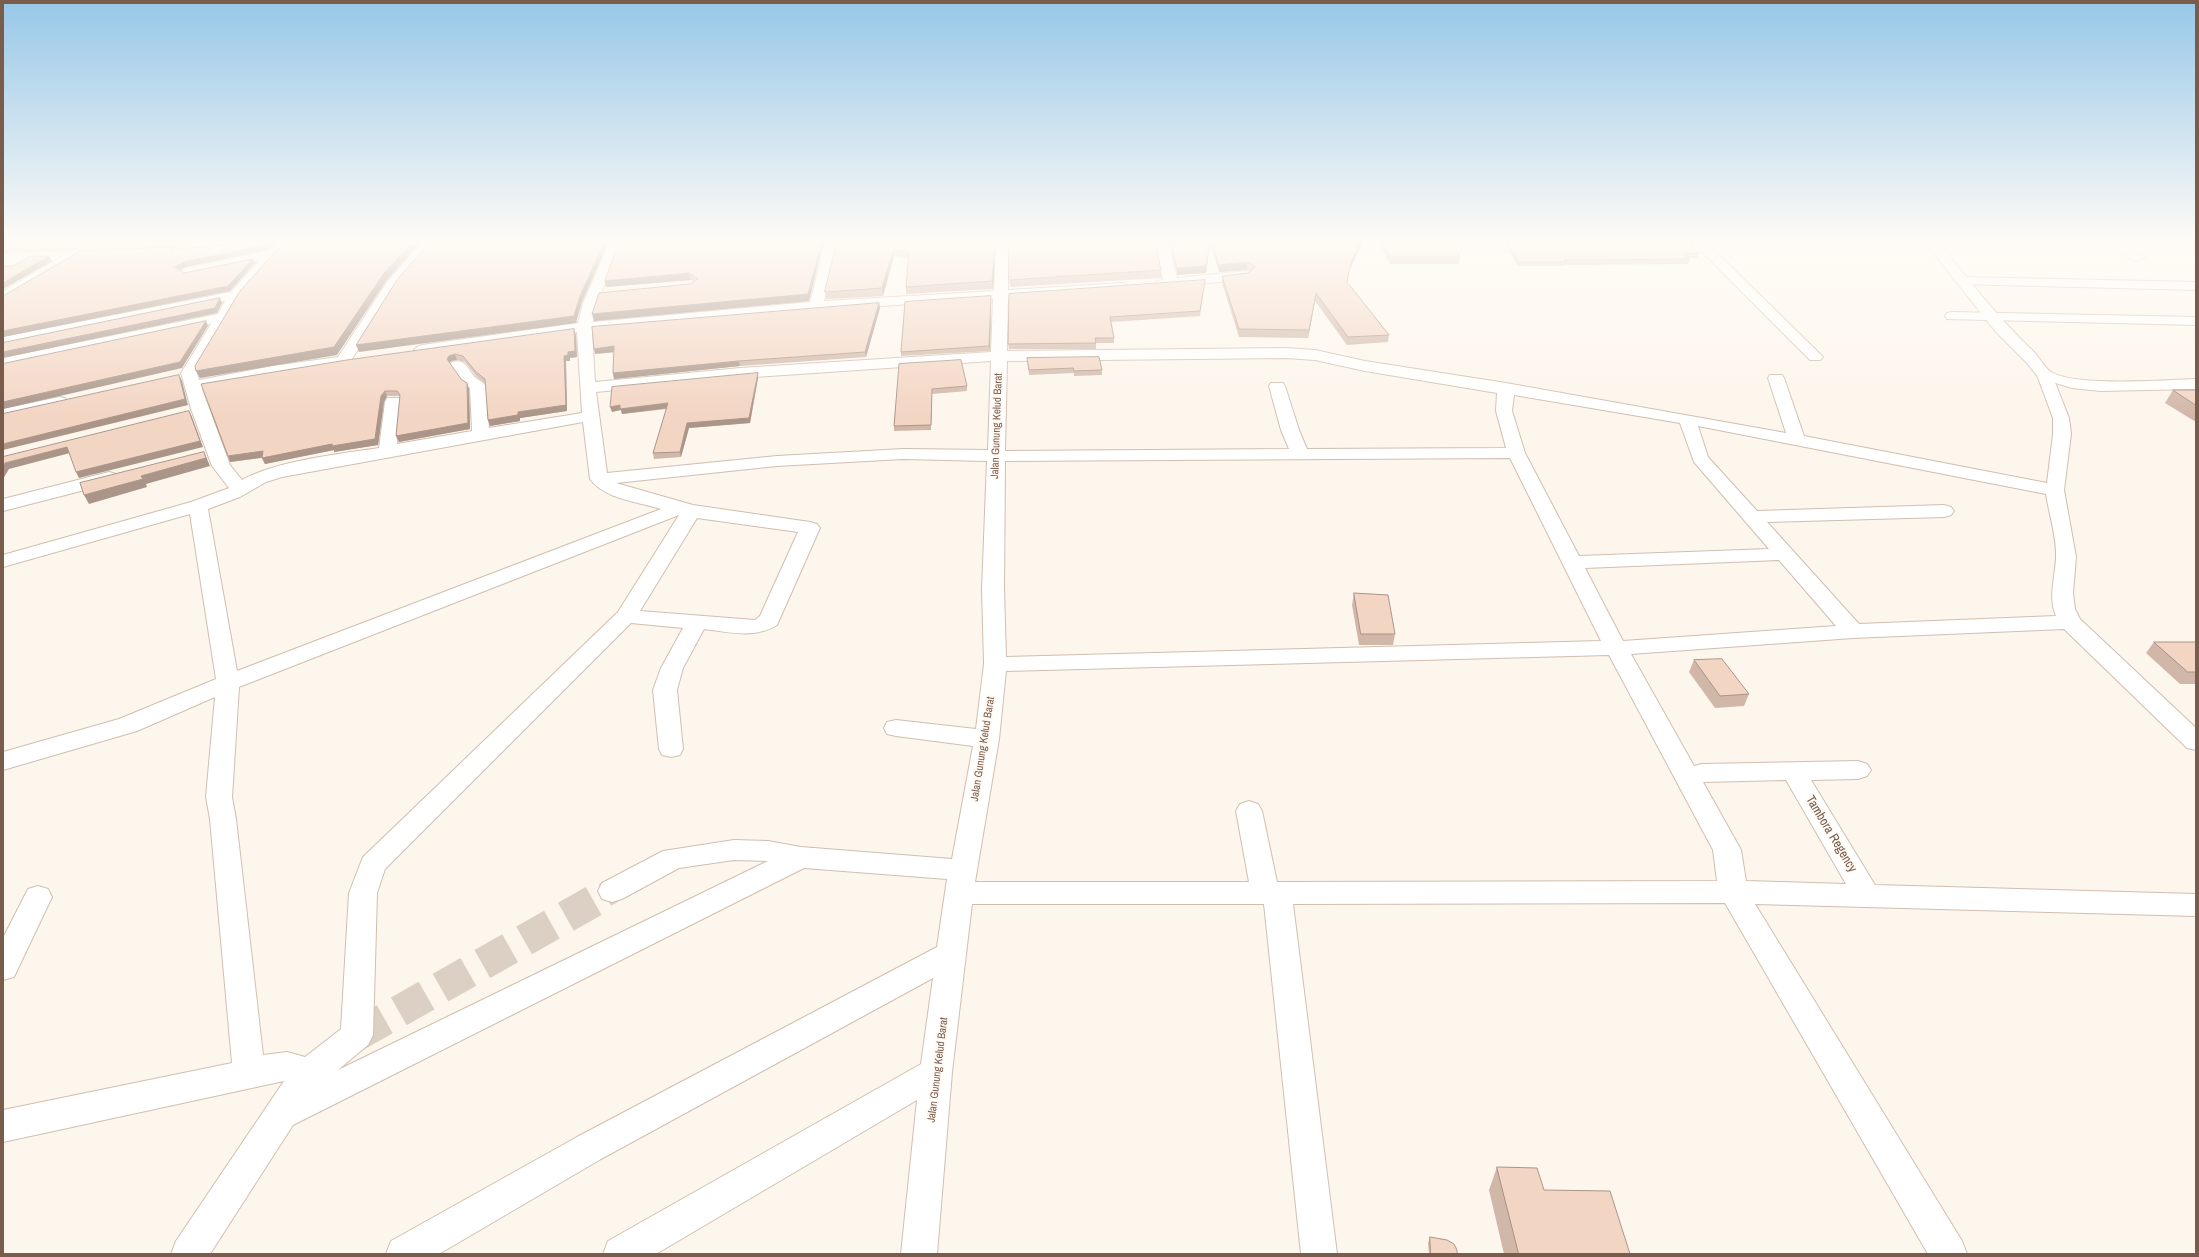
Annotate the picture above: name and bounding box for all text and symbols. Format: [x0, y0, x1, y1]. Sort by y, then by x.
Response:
street label: Jalan Gunung Kelud Barat [989, 373, 1005, 479]
street label: Jalan Gunung Kelud Barat [968, 696, 998, 802]
street label: Tambora Regency [1802, 793, 1860, 875]
street label: Jalan Gunung Kelud Barat [925, 1017, 951, 1123]

